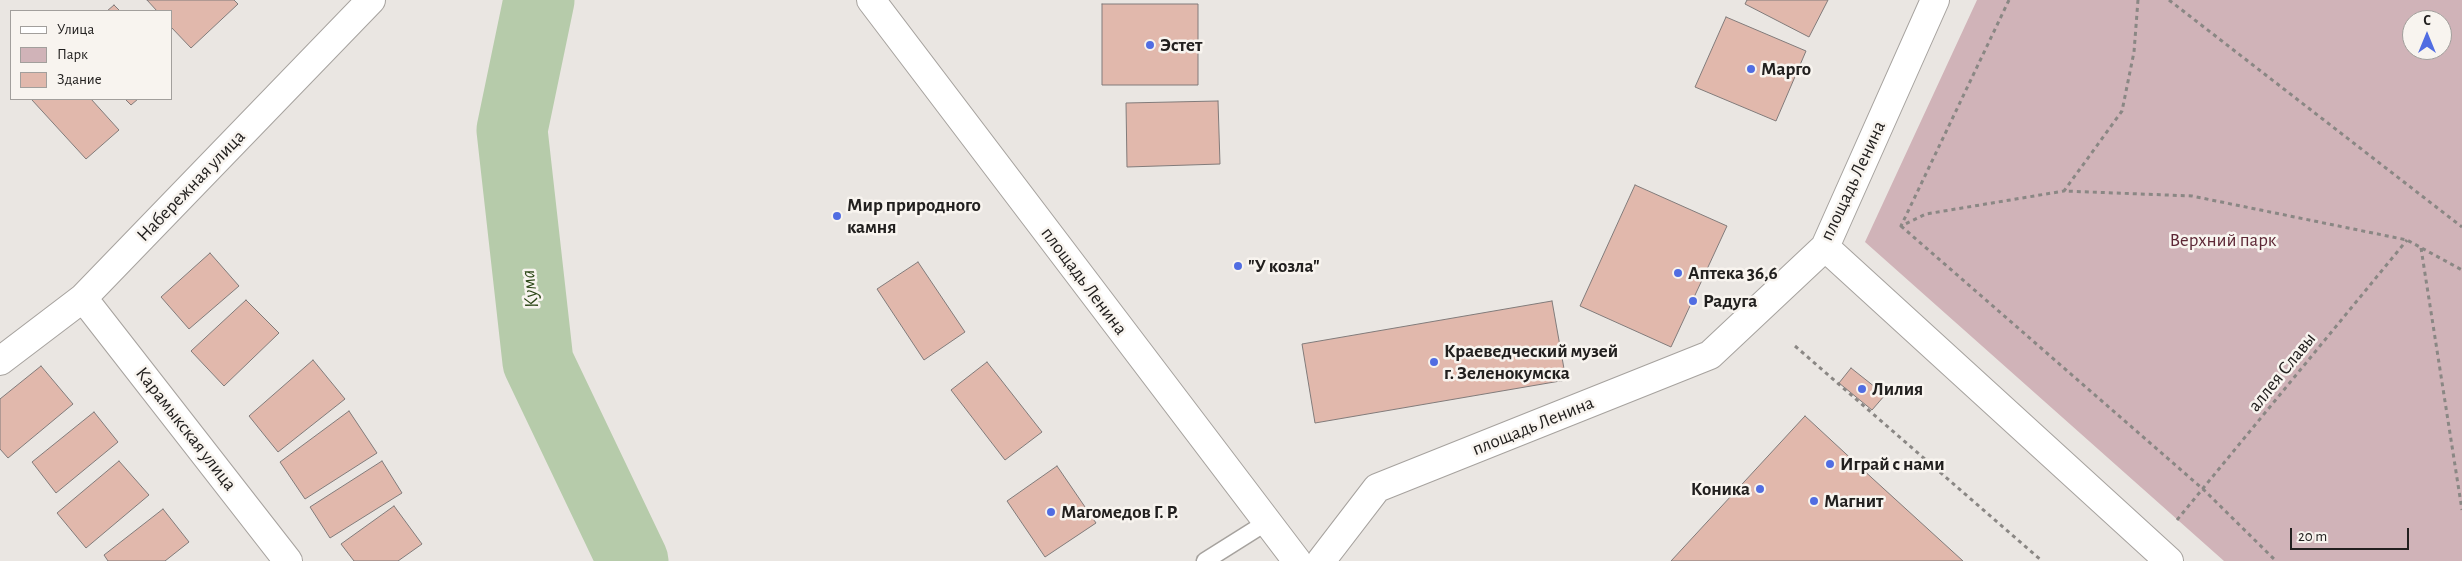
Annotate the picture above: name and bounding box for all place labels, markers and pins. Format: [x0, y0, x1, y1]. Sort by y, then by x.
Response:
place label: Эстет [1160, 34, 1202, 56]
marker: Эстет [1144, 39, 1156, 51]
place label: Марго [1761, 58, 1811, 80]
marker: Марго [1745, 63, 1757, 75]
place label: Мир природного камня [847, 194, 981, 238]
marker: Мир природного камня [831, 210, 843, 222]
place label: "У козла" [1248, 255, 1320, 277]
marker: "У козла" [1232, 260, 1244, 272]
place label: Аптека 36,6 [1688, 262, 1778, 284]
marker: Аптека 36,6 [1672, 267, 1684, 279]
place label: Радуга [1703, 290, 1757, 312]
marker: Радуга [1687, 295, 1699, 307]
place label: Краеведческий музей г. Зеленокумска [1444, 340, 1618, 384]
marker: Краеведческий музей г. Зеленокумска [1428, 356, 1440, 368]
place label: Лилия [1872, 378, 1923, 400]
marker: Лилия [1856, 383, 1868, 395]
place label: Играй с нами [1840, 453, 1945, 475]
marker: Играй с нами [1824, 458, 1836, 470]
place label: Коника [1691, 478, 1750, 500]
marker: Коника [1754, 483, 1766, 495]
place label: Магнит [1824, 490, 1883, 512]
marker: Магнит [1808, 495, 1820, 507]
place label: Магомедов Г. Р. [1061, 501, 1178, 523]
marker: Магомедов Г. Р. [1045, 506, 1057, 518]

